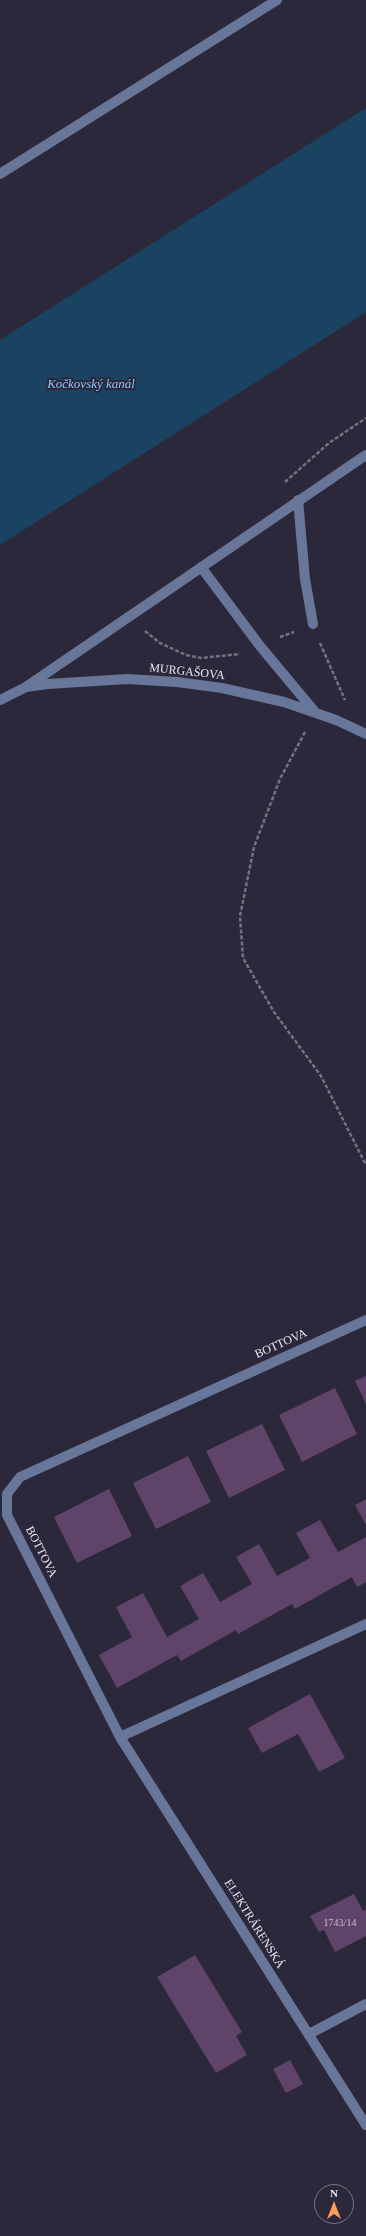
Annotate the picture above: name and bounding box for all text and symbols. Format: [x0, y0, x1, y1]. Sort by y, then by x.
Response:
water label: Kočkovský kanál [47, 377, 135, 393]
street label: MURGAŠOVA [149, 661, 225, 683]
street label: BOTTOVA [253, 1326, 309, 1362]
street label: BOTTOVA [22, 1524, 60, 1580]
street label: ELEKTRÁRENSKÁ [221, 1877, 287, 1971]
house number: 1743/14 [324, 1917, 356, 1929]
north arrow [314, 2184, 354, 2224]
text: N [330, 2187, 338, 2199]

